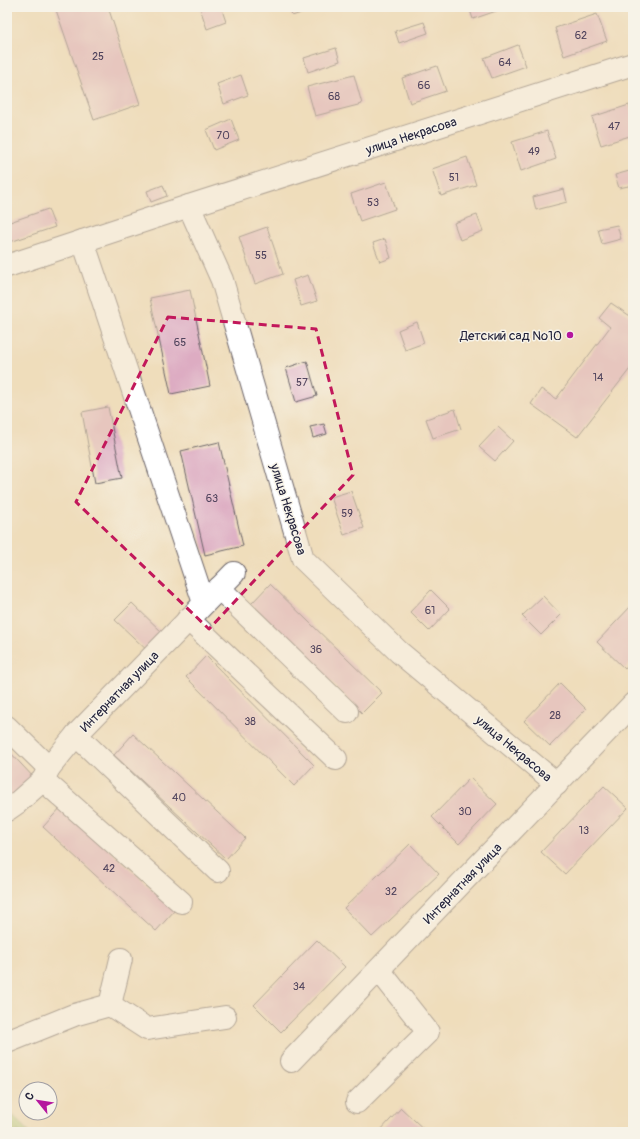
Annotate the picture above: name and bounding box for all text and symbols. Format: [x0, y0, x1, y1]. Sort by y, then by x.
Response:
house number: 62 [575, 29, 587, 42]
house number: 25 [92, 50, 104, 63]
house number: 64 [499, 56, 512, 69]
house number: 66 [418, 79, 430, 92]
house number: 68 [328, 90, 340, 103]
street label: улица Некрасова [363, 114, 459, 159]
house number: 47 [608, 120, 620, 133]
house number: 70 [216, 129, 230, 142]
house number: 49 [528, 145, 540, 158]
house number: 51 [449, 171, 459, 184]
house number: 53 [367, 196, 379, 209]
house number: 55 [255, 249, 267, 262]
place label: Детский сад №10 [459, 328, 562, 344]
marker: Детский сад №10 [565, 330, 575, 340]
house number: 65 [174, 336, 186, 349]
house number: 14 [593, 371, 604, 384]
house number: 57 [296, 376, 308, 389]
street label: улица Некрасова [266, 461, 310, 557]
house number: 63 [206, 492, 218, 505]
house number: 59 [341, 507, 353, 520]
house number: 61 [425, 604, 435, 617]
house number: 36 [310, 643, 322, 656]
street label: Интернатная улица [77, 648, 162, 735]
house number: 28 [549, 709, 561, 722]
street label: улица Некрасова [471, 712, 555, 785]
house number: 38 [244, 715, 256, 728]
house number: 40 [172, 791, 186, 804]
house number: 30 [458, 805, 472, 818]
house number: 13 [579, 824, 589, 837]
street label: Интернатная улица [420, 840, 505, 927]
house number: 42 [103, 862, 115, 875]
house number: 32 [385, 885, 397, 898]
house number: 34 [293, 980, 306, 993]
north arrow [18, 1081, 58, 1121]
text: С [22, 1090, 37, 1102]

